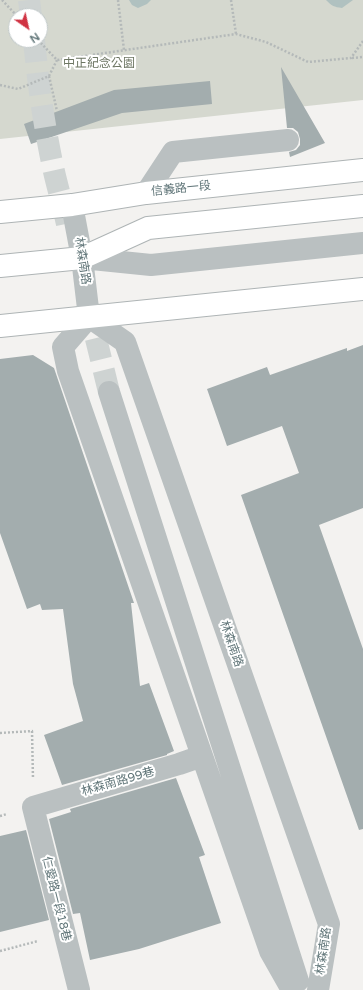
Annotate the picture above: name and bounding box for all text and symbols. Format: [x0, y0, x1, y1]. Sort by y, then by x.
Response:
north arrow [8, 8, 48, 48]
text: N [27, 30, 42, 45]
park label: 中正紀念公園 [63, 57, 135, 71]
street label: 信義路一段 [150, 179, 212, 199]
street label: 林森南路 [71, 236, 93, 286]
street label: 林森南路 [216, 619, 246, 669]
street label: 林森南路99巷 [80, 765, 156, 799]
street label: 仁愛路一段18巷 [38, 855, 74, 943]
street label: 林森南路 [314, 926, 334, 976]

